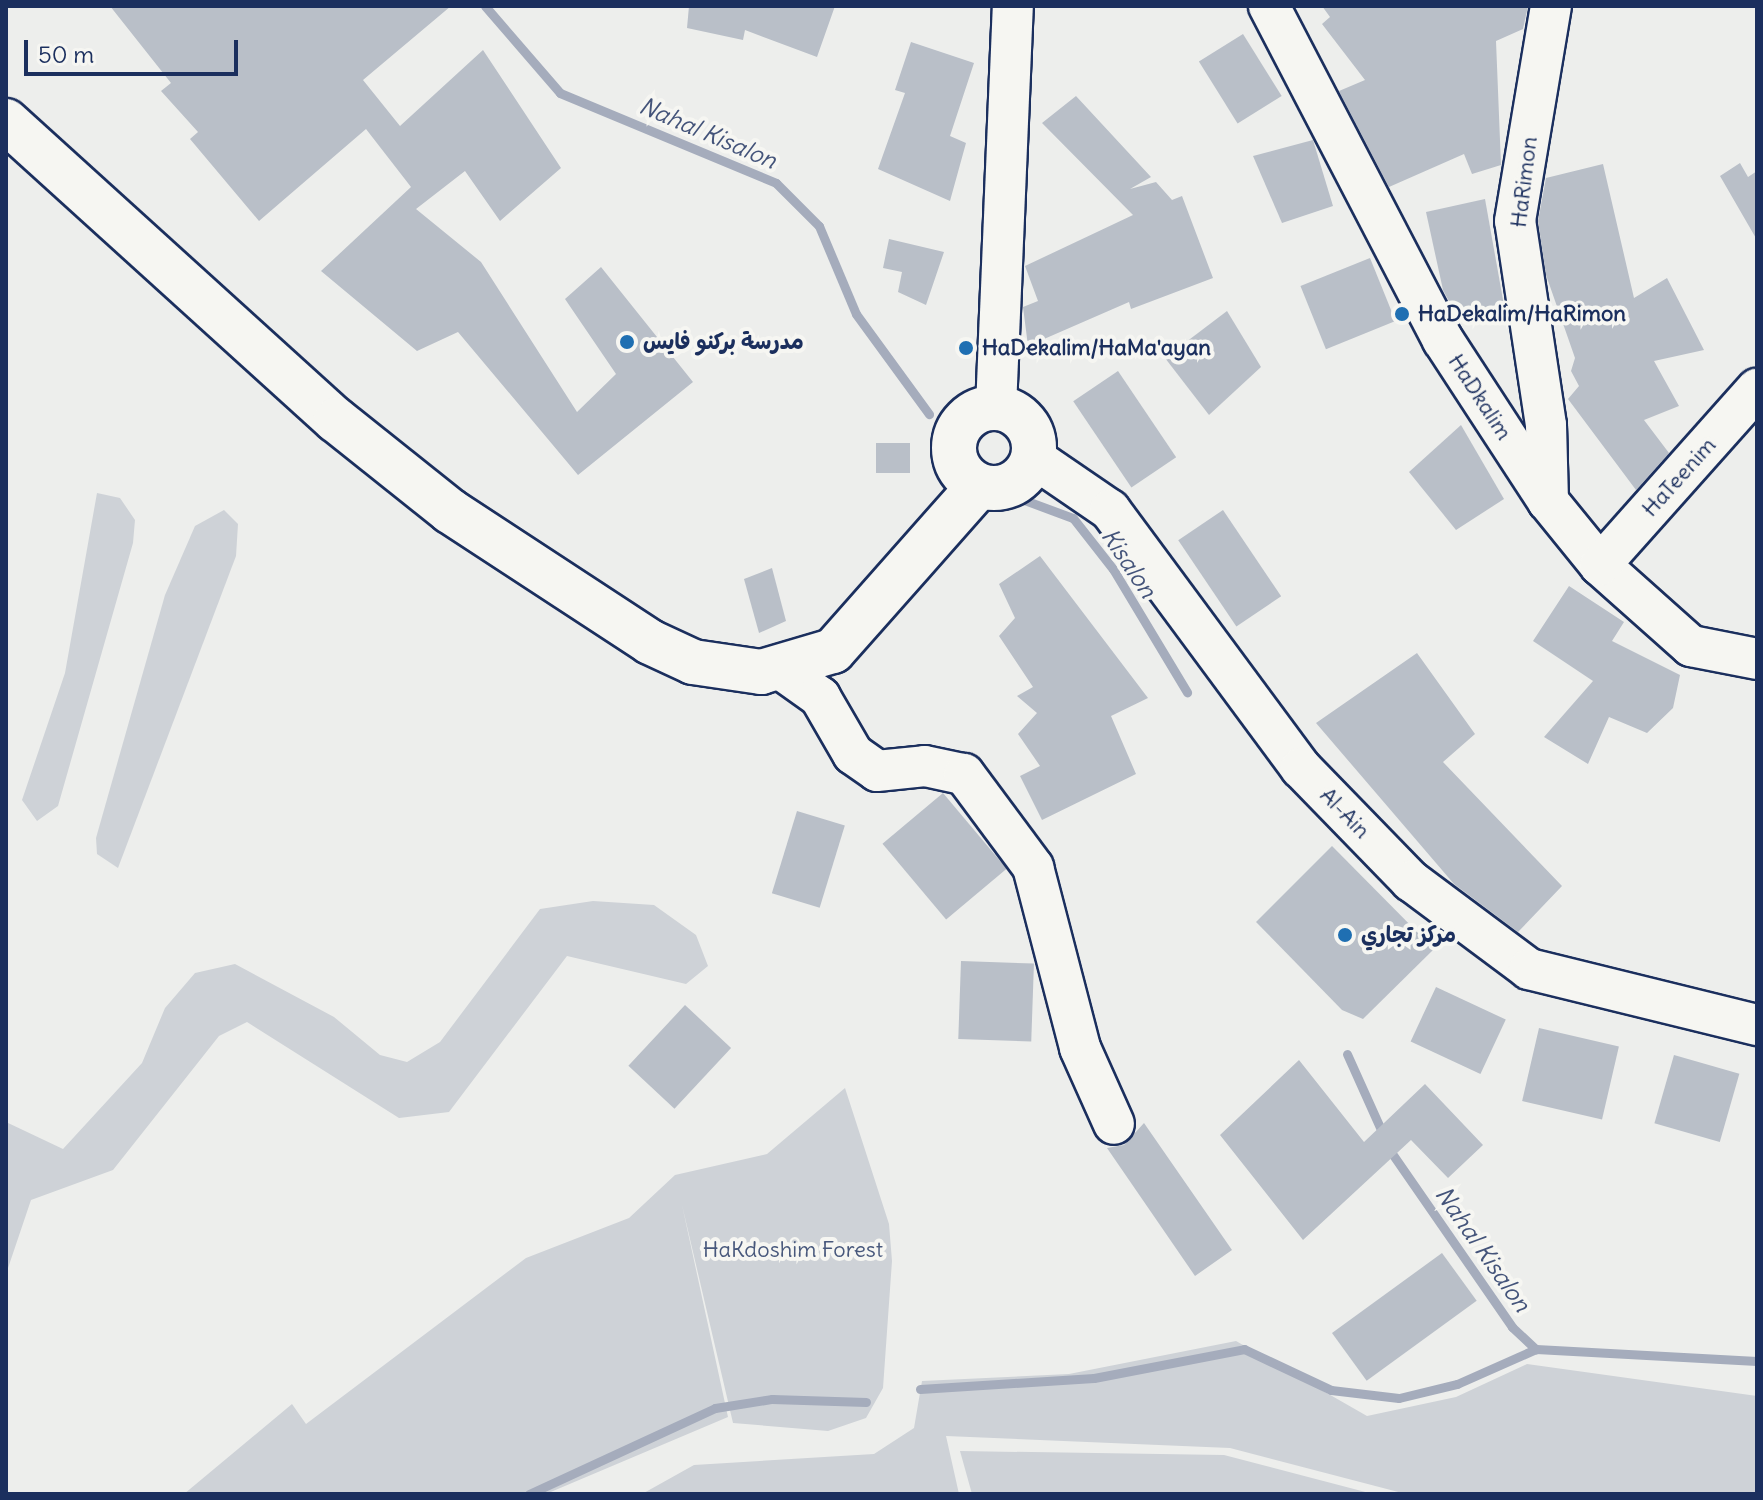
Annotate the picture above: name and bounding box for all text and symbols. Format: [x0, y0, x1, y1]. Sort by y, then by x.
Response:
scale bar [28, 24, 242, 74]
text: 50 m [38, 39, 94, 69]
water label: Nahal Kisalon [635, 91, 781, 175]
street label: HaRimon [1505, 135, 1543, 229]
place label: HaDekalim/HaRimon [1418, 301, 1626, 327]
marker: HaDekalim/HaRimon [1393, 305, 1411, 323]
place label: مدرسة بركنو فايس [643, 329, 804, 355]
marker: مدرسة بركنو فايس [618, 333, 636, 351]
place label: HaDekalim/HaMa'ayan [982, 335, 1211, 361]
marker: HaDekalim/HaMa'ayan [957, 339, 975, 357]
street label: HaDkalim [1443, 349, 1517, 445]
street label: HaTeenim [1637, 432, 1721, 522]
water label: Kisalon [1095, 523, 1163, 603]
street label: Al-Ain [1315, 782, 1375, 844]
place label: مركز تجاري [1361, 922, 1456, 948]
marker: مركز تجاري [1336, 926, 1354, 944]
water label: Nahal Kisalon [1429, 1181, 1537, 1317]
park label: HaKdoshim Forest [703, 1237, 883, 1263]

